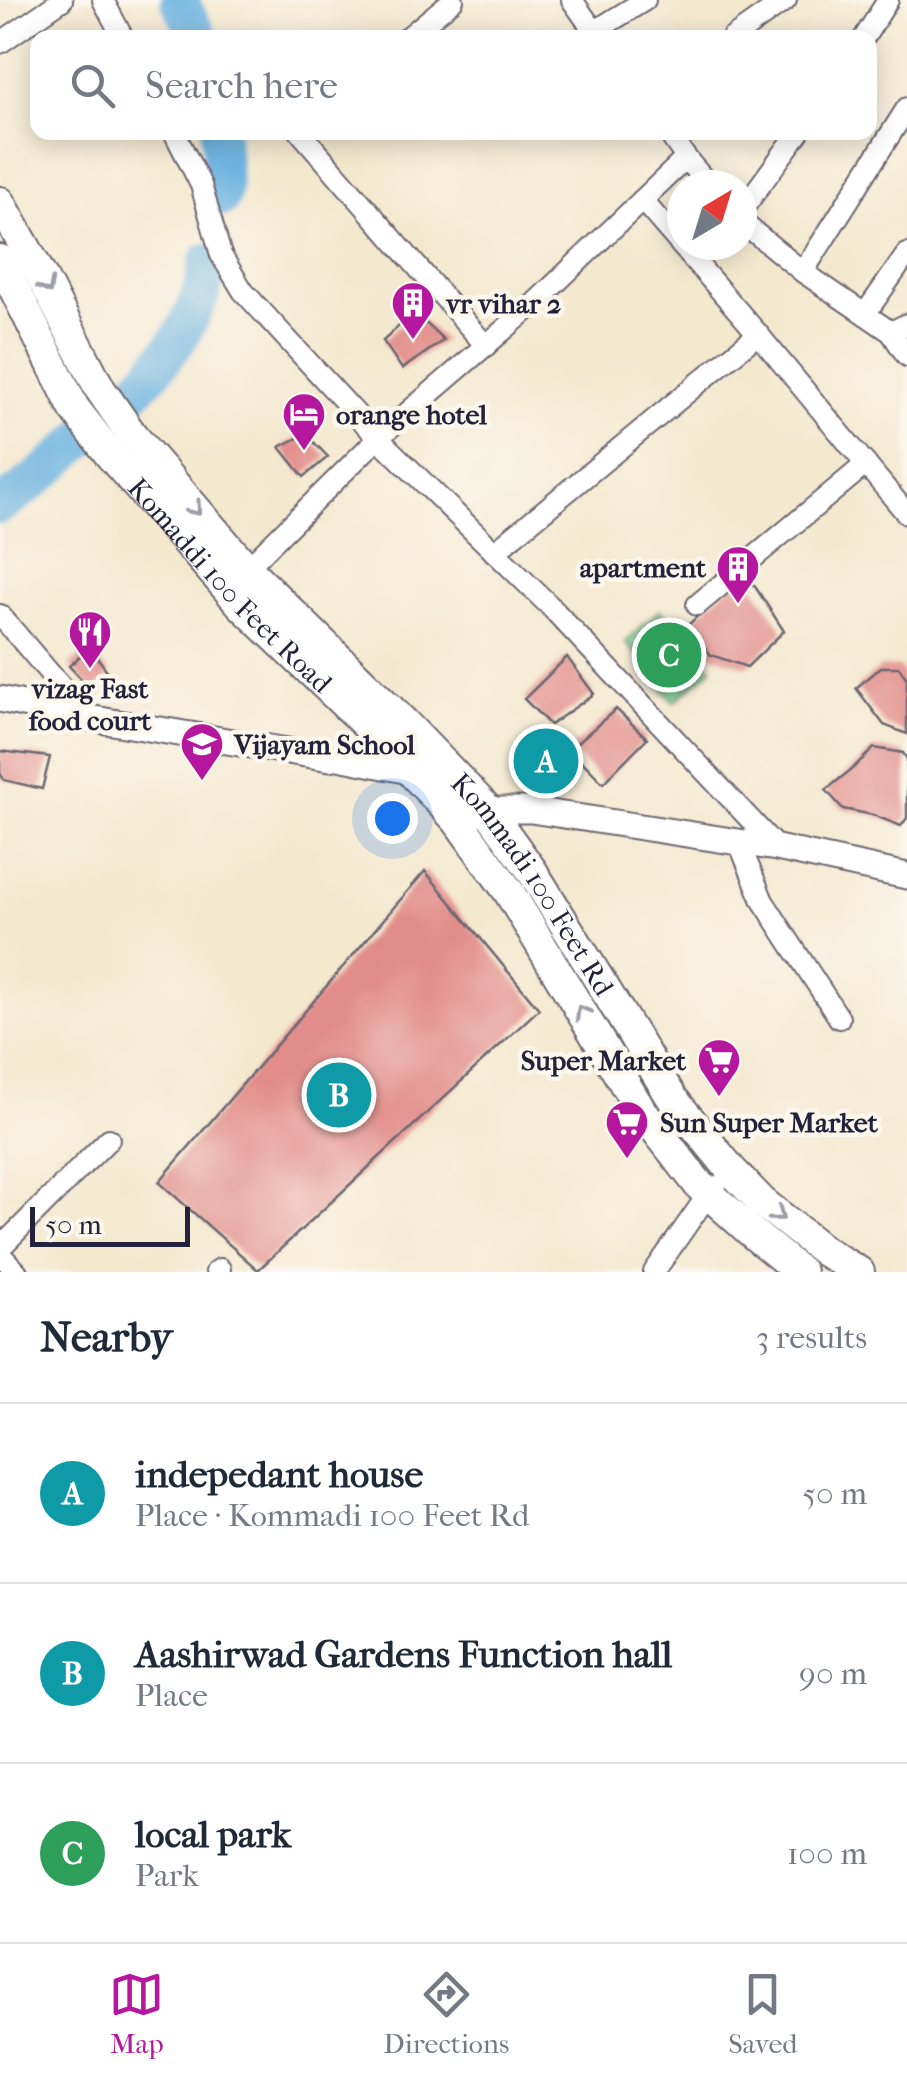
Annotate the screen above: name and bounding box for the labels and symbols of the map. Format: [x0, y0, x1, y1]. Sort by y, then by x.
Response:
north arrow [667, 170, 757, 260]
one-way arrow [35, 276, 54, 295]
building icon: vr vihar 2 [390, 280, 436, 341]
place label: vr vihar 2 [445, 287, 561, 320]
hotel icon: orange hotel [281, 391, 327, 452]
place label: orange hotel [336, 398, 487, 431]
street label: Komaddi 100 Feet Road [121, 471, 339, 700]
one-way arrow [183, 498, 201, 516]
building icon: apartment [715, 544, 761, 605]
place label: apartment [580, 551, 707, 584]
restaurant icon: vizag Fast food court [67, 609, 113, 670]
pin: C [636, 618, 702, 692]
place label: vizag Fast food court [28, 672, 152, 737]
school or university icon: Vijayam School [179, 721, 225, 782]
pin: A [514, 724, 578, 798]
place label: Vijayam School [233, 728, 415, 761]
street label: Kommadi 100 Feet Rd [444, 766, 621, 1002]
your location [367, 793, 418, 844]
one-way arrow [575, 1005, 594, 1023]
supermarket icon: Super Market [696, 1037, 742, 1098]
place label: Super Market [521, 1044, 687, 1077]
pin: B [306, 1058, 372, 1132]
supermarket icon: Sun Super Market [604, 1099, 650, 1160]
place label: Sun Super Market [660, 1106, 879, 1139]
scale bar [30, 1202, 190, 1246]
one-way arrow [767, 1203, 785, 1221]

